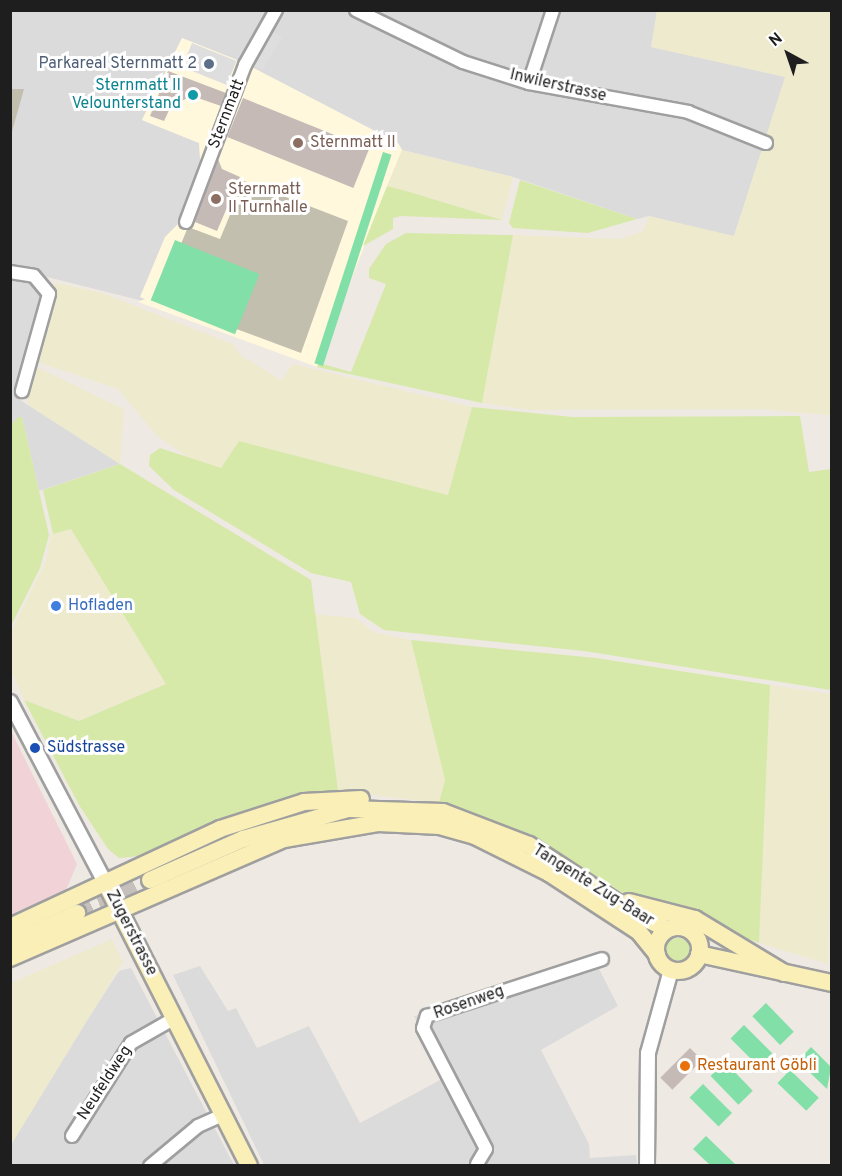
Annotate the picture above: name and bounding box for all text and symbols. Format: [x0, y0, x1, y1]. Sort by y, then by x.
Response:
north arrow [758, 24, 818, 84]
text: N [766, 29, 787, 52]
place label: Parkareal Sternmatt 2 [38, 54, 197, 74]
marker: Parkareal Sternmatt 2 [202, 57, 216, 71]
street label: Inwilerstrasse [508, 66, 608, 106]
place label: Sternmatt II Velounterstand [72, 76, 181, 114]
street label: Sternmatt [205, 76, 249, 152]
marker: Sternmatt II Velounterstand [186, 88, 200, 102]
place label: Sternmatt II [310, 133, 396, 153]
marker: Sternmatt II [291, 136, 305, 150]
place label: Sternmatt II Turnhalle [228, 180, 308, 218]
marker: Sternmatt II Turnhalle [209, 192, 223, 206]
place label: Hofladen [68, 596, 133, 616]
marker: Hofladen [49, 599, 63, 613]
place label: Südstrasse [47, 738, 125, 758]
marker: Südstrasse [28, 741, 42, 755]
street label: Tangente Zug-Baar [529, 841, 657, 931]
street label: Zugerstrasse [101, 887, 161, 979]
street label: Rosenweg [431, 982, 507, 1024]
street label: Neufeldweg [74, 1042, 136, 1124]
place label: Restaurant Göbli [697, 1056, 817, 1076]
marker: Restaurant Göbli [678, 1059, 692, 1073]

